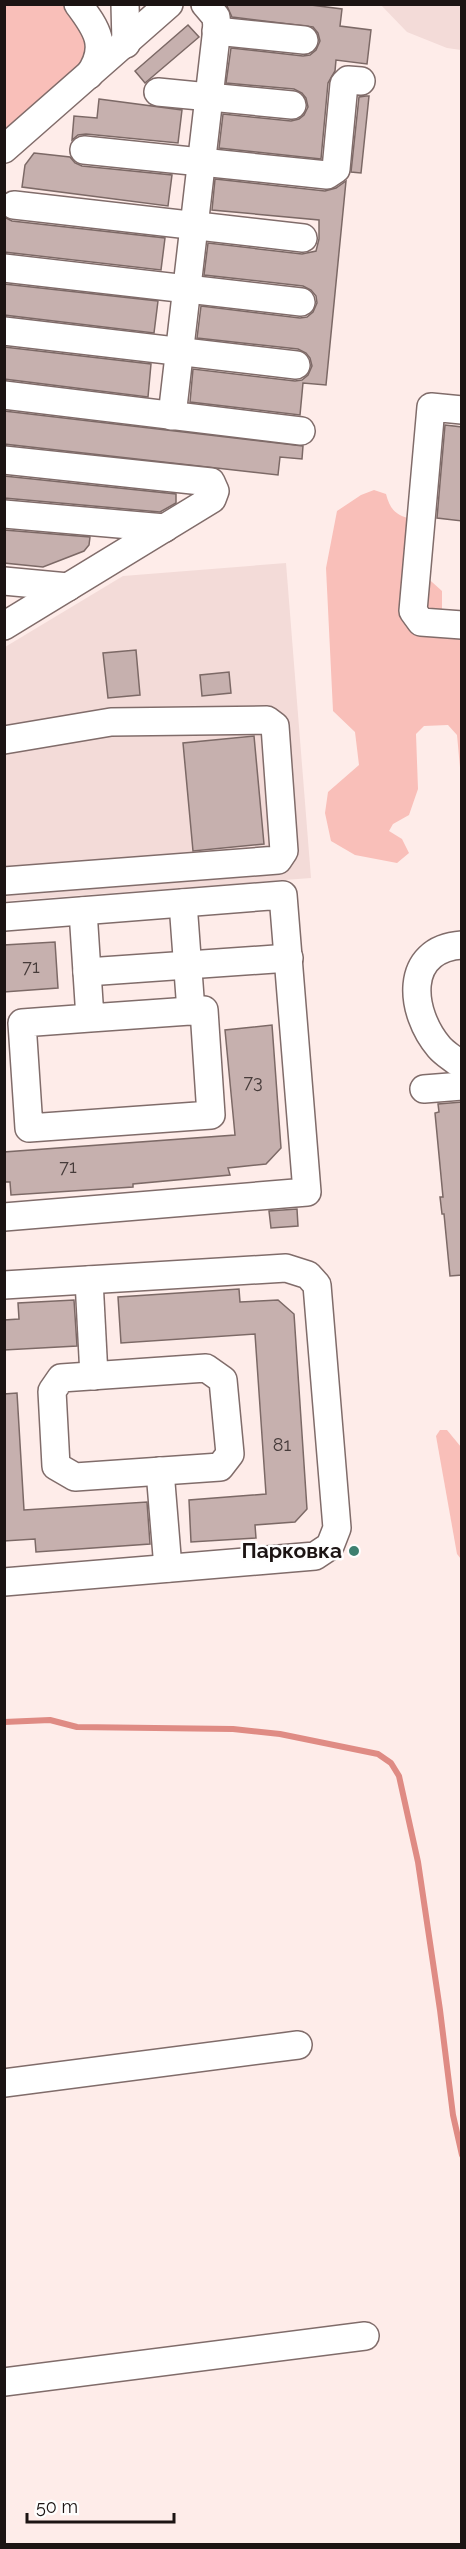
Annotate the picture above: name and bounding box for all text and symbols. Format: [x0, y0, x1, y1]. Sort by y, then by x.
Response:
house number: 71 [22, 956, 40, 977]
house number: 73 [243, 1071, 263, 1092]
house number: 71 [59, 1156, 77, 1177]
house number: 81 [273, 1434, 291, 1455]
place label: Парковка [241, 1538, 342, 1563]
marker: Парковка [347, 1544, 361, 1558]
scale bar [27, 2486, 174, 2524]
text: 50 m [36, 2496, 78, 2517]

